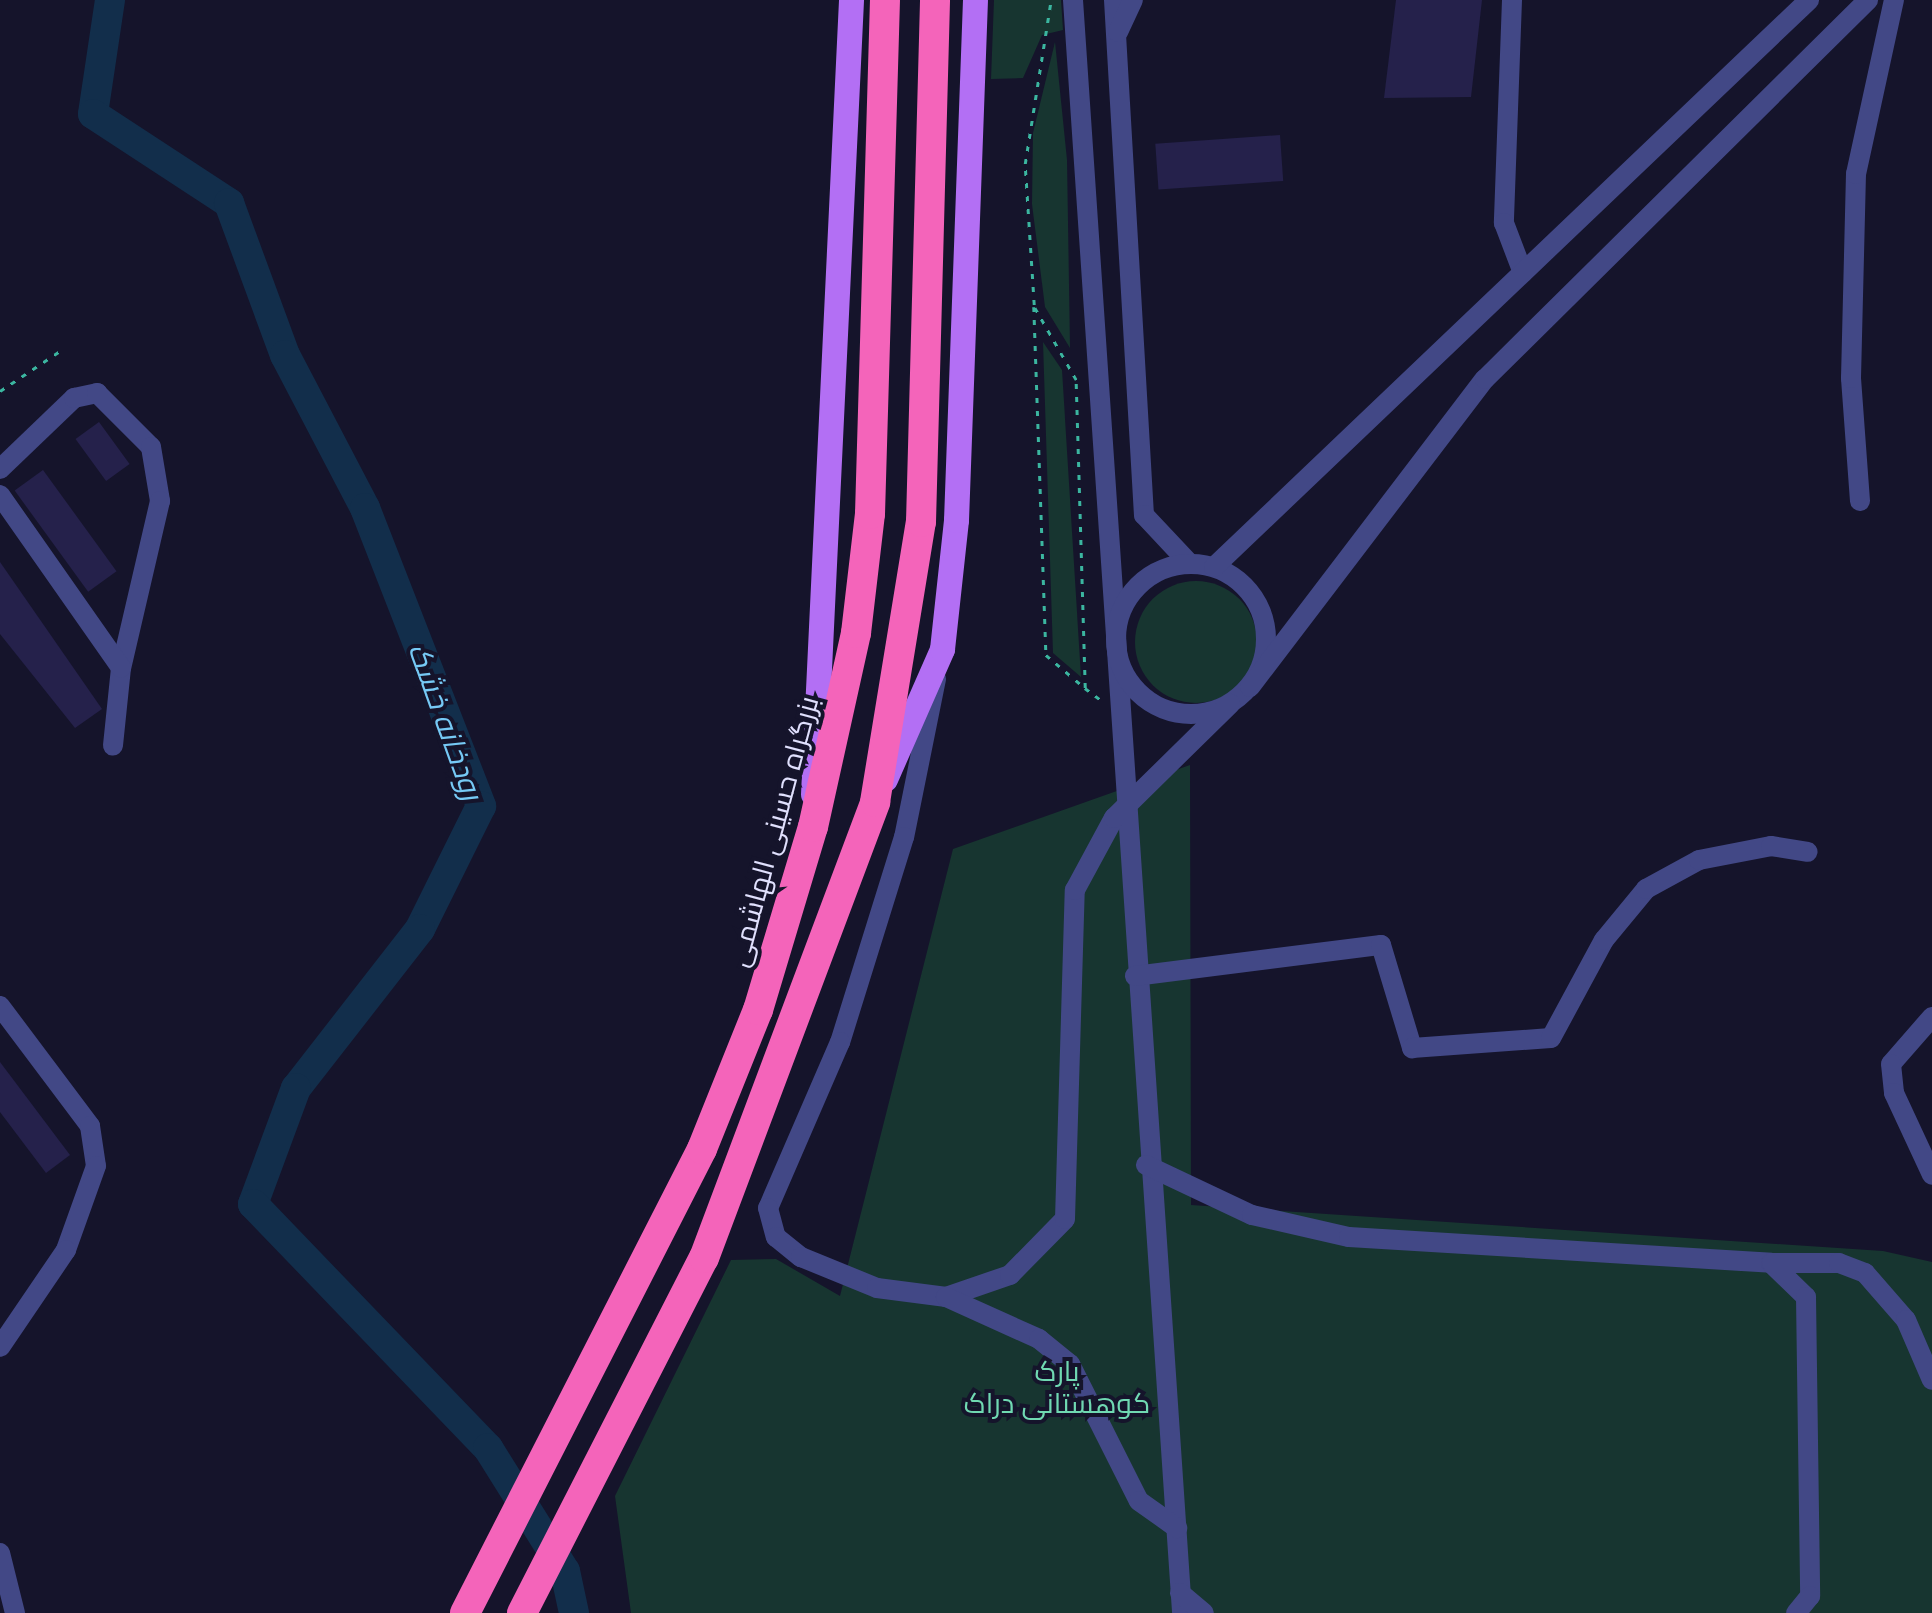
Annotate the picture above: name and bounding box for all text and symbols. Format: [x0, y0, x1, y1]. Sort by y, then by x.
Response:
water label: رودخانه خشک [401, 638, 491, 804]
street label: بزرگراه حسینی الهاشمی [720, 692, 824, 970]
park label: پارک کوهستانی دراک [964, 1353, 1150, 1419]

